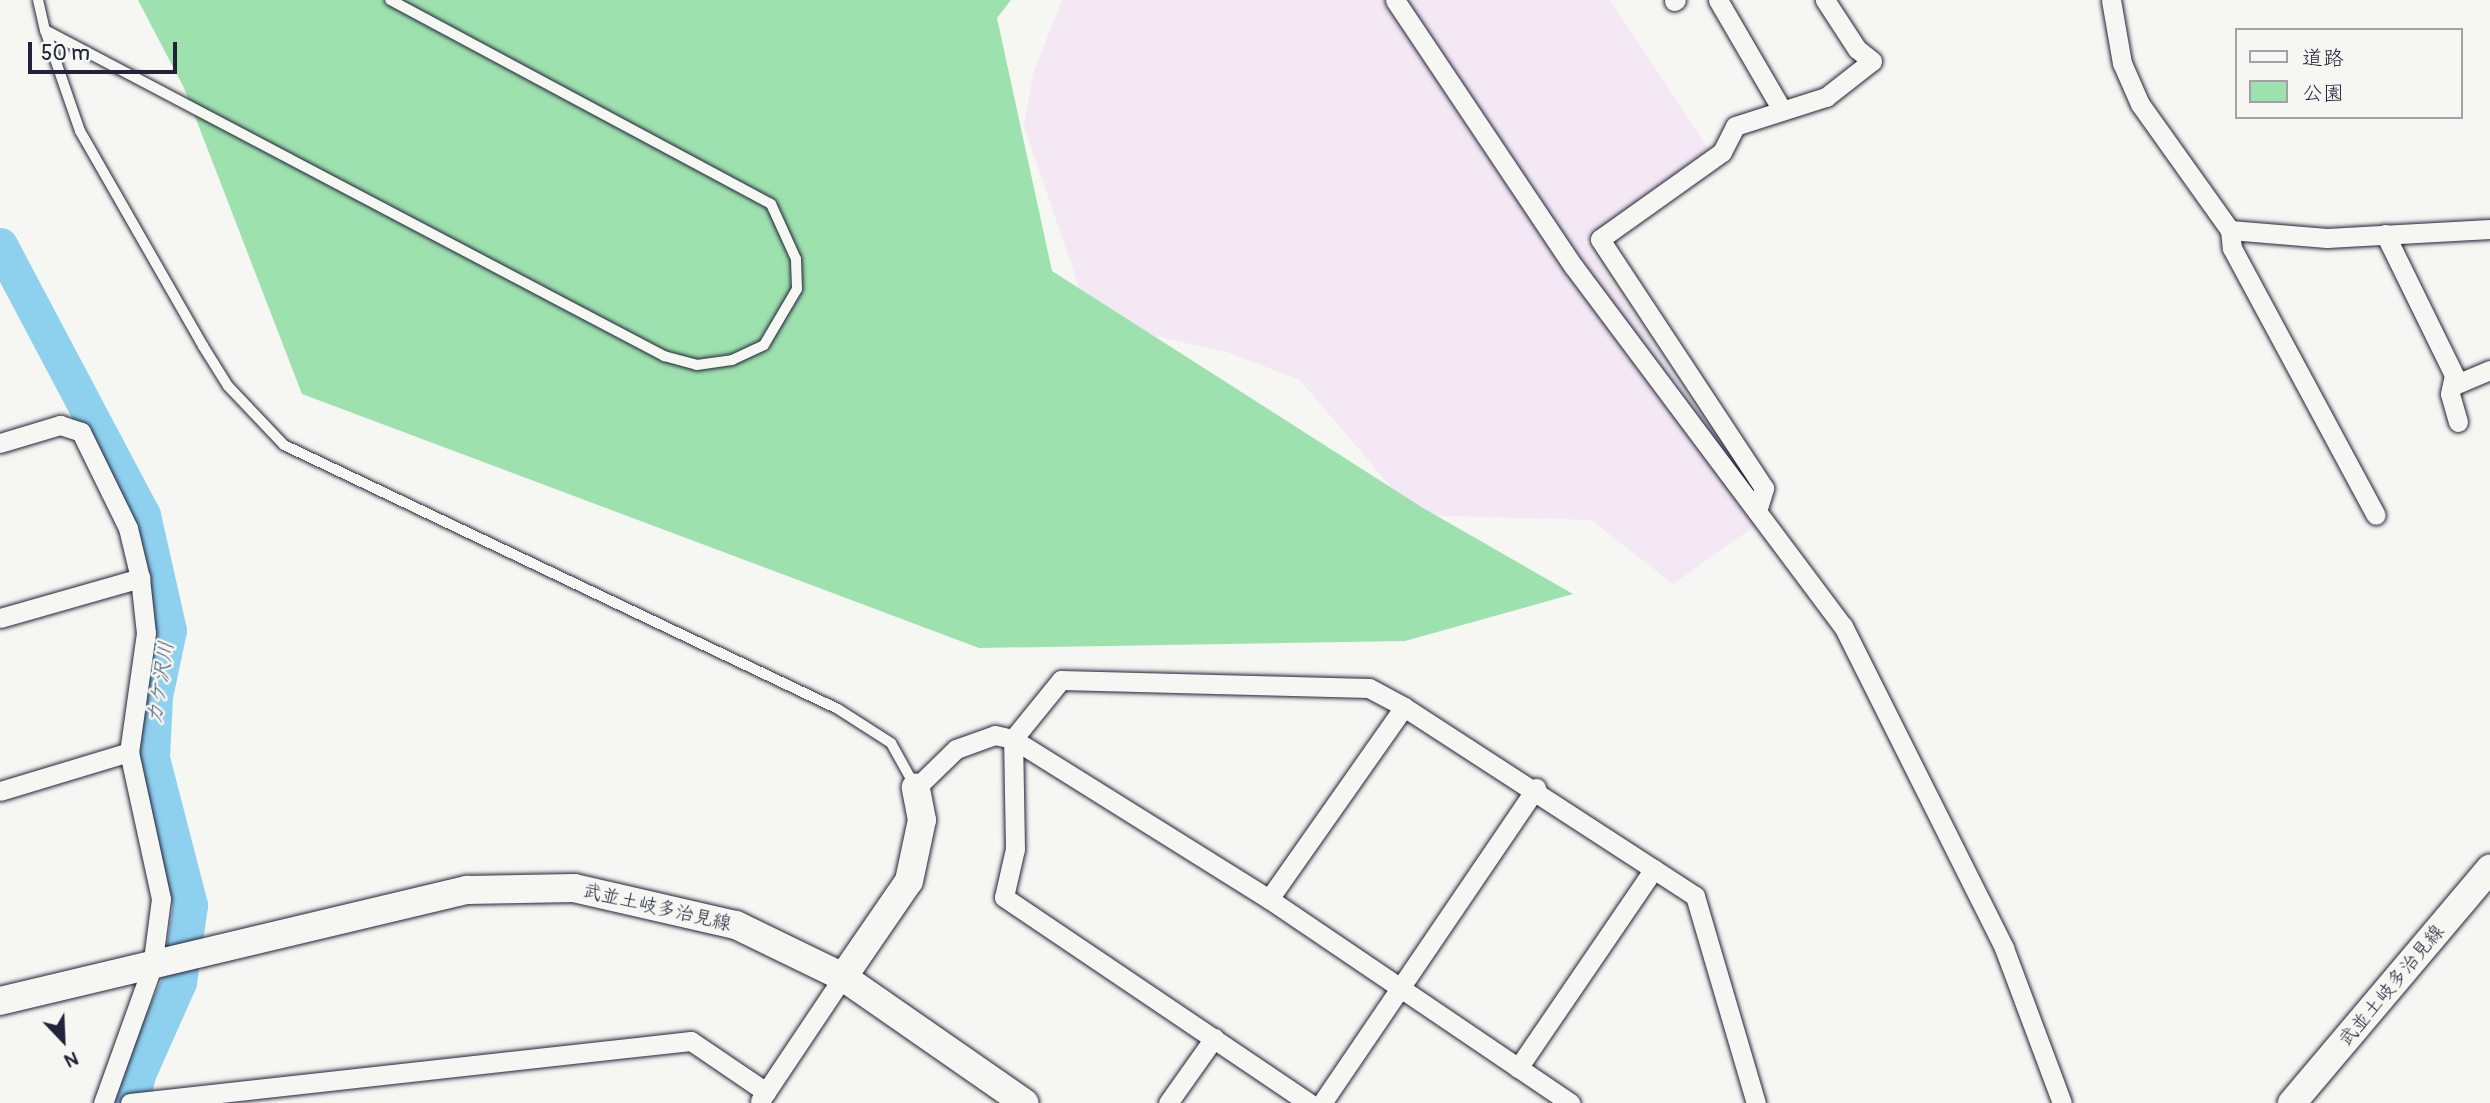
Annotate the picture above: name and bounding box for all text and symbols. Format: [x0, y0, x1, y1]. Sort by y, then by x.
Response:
scale bar [32, 28, 180, 72]
legend [2234, 28, 2462, 119]
text: 50 m [41, 40, 90, 67]
text: 道路 [2302, 45, 2344, 72]
text: 公園 [2302, 80, 2344, 107]
water label: カケ沢川 [142, 640, 180, 726]
street label: 武並土岐多治見線 [580, 880, 734, 936]
street label: 武並土岐多治見線 [2334, 920, 2450, 1052]
north arrow [28, 1005, 98, 1075]
text: N [61, 1046, 82, 1073]

